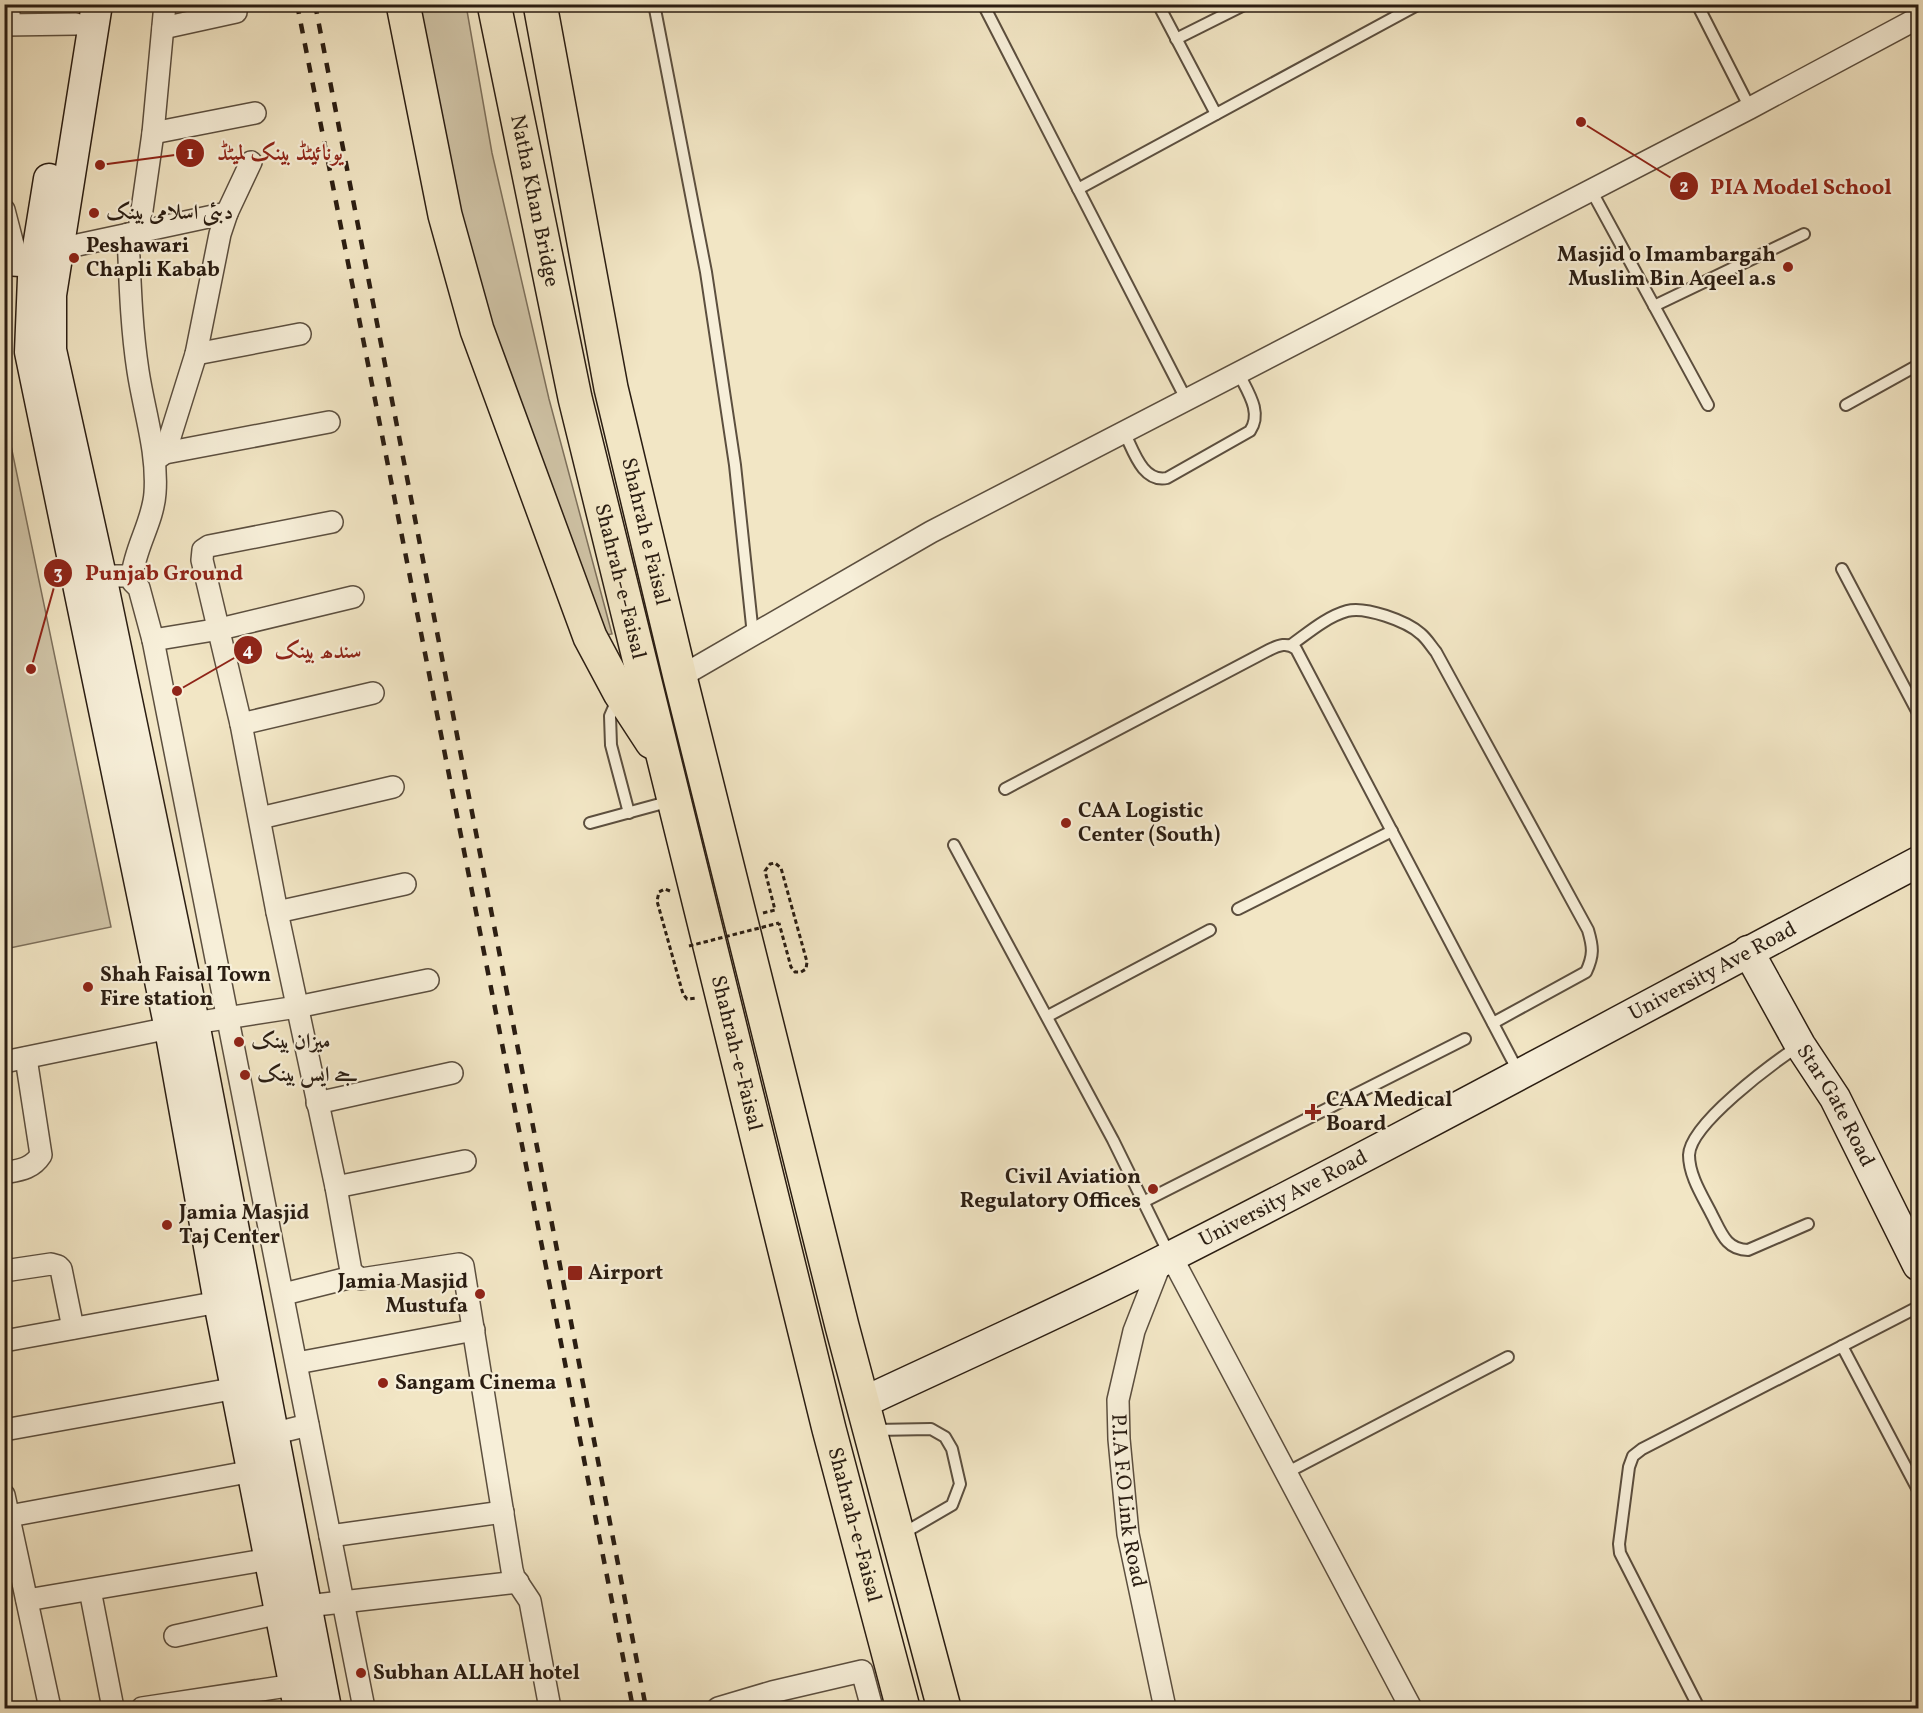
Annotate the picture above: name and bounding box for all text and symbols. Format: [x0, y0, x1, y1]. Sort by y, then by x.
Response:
street label: Natha Khan Bridge [503, 112, 566, 290]
callout: یونائیٹڈ بینک لمیٹڈ [175, 133, 355, 173]
text: یونائیٹڈ بینک لمیٹڈ [217, 139, 345, 170]
text: 1 [186, 142, 194, 167]
callout: PIA Model School [1669, 166, 1904, 206]
text: PIA Model School [1710, 173, 1892, 204]
text: 2 [1679, 175, 1689, 200]
place label: دبئی اسلامی بینک [106, 199, 233, 228]
marker: دبئی اسلامی بینک [87, 206, 101, 220]
place label: Peshawari Chapli Kabab [86, 232, 220, 285]
place label: Masjid o Imambargah Muslim Bin Aqeel a.s [1557, 241, 1776, 294]
marker: Peshawari Chapli Kabab [67, 251, 81, 265]
marker: Masjid o Imambargah Muslim Bin Aqeel a.s [1781, 260, 1795, 274]
street label: Shahrah e Faisal [614, 455, 677, 608]
street label: Shahrah-e-Faisal [587, 501, 653, 662]
callout: Punjab Ground [43, 553, 256, 593]
text: Punjab Ground [85, 559, 243, 590]
text: 3 [53, 562, 63, 587]
callout: سندھ بینک [233, 630, 374, 670]
text: سندھ بینک [275, 637, 361, 668]
text: 4 [243, 639, 254, 664]
place label: CAA Logistic Center (South) [1078, 797, 1221, 850]
marker: CAA Logistic Center (South) [1059, 816, 1073, 830]
street label: University Ave Road [1624, 914, 1802, 1028]
place label: Shah Faisal Town Fire station [100, 961, 271, 1014]
street label: Shahrah-e-Faisal [703, 972, 770, 1134]
marker: Shah Faisal Town Fire station [81, 980, 95, 994]
place label: میزان بینک [251, 1028, 330, 1057]
marker: میزان بینک [232, 1035, 246, 1049]
street label: Star Gate Road [1789, 1039, 1882, 1172]
place label: جے ایس بینک [257, 1061, 358, 1090]
marker: جے ایس بینک [238, 1068, 252, 1082]
place label: CAA Medical Board [1326, 1086, 1452, 1139]
marker: CAA Medical Board [1304, 1103, 1322, 1121]
street label: University Ave Road [1194, 1143, 1373, 1254]
place label: Civil Aviation Regulatory Offices [960, 1163, 1141, 1216]
marker: Civil Aviation Regulatory Offices [1146, 1182, 1160, 1196]
place label: Jamia Masjid Taj Center [178, 1199, 310, 1252]
marker: Jamia Masjid Taj Center [160, 1218, 174, 1232]
place label: Airport [588, 1259, 663, 1288]
marker: Airport [566, 1264, 584, 1282]
place label: Jamia Masjid Mustufa [337, 1268, 468, 1321]
marker: Jamia Masjid Mustufa [473, 1287, 487, 1301]
place label: Sangam Cinema [395, 1369, 556, 1398]
marker: Sangam Cinema [376, 1376, 390, 1390]
street label: P.I.A F.O Link Road [1104, 1413, 1153, 1590]
street label: Shahrah-e-Faisal [820, 1444, 889, 1605]
place label: Subhan ALLAH hotel [373, 1659, 580, 1688]
marker: Subhan ALLAH hotel [354, 1666, 368, 1680]

